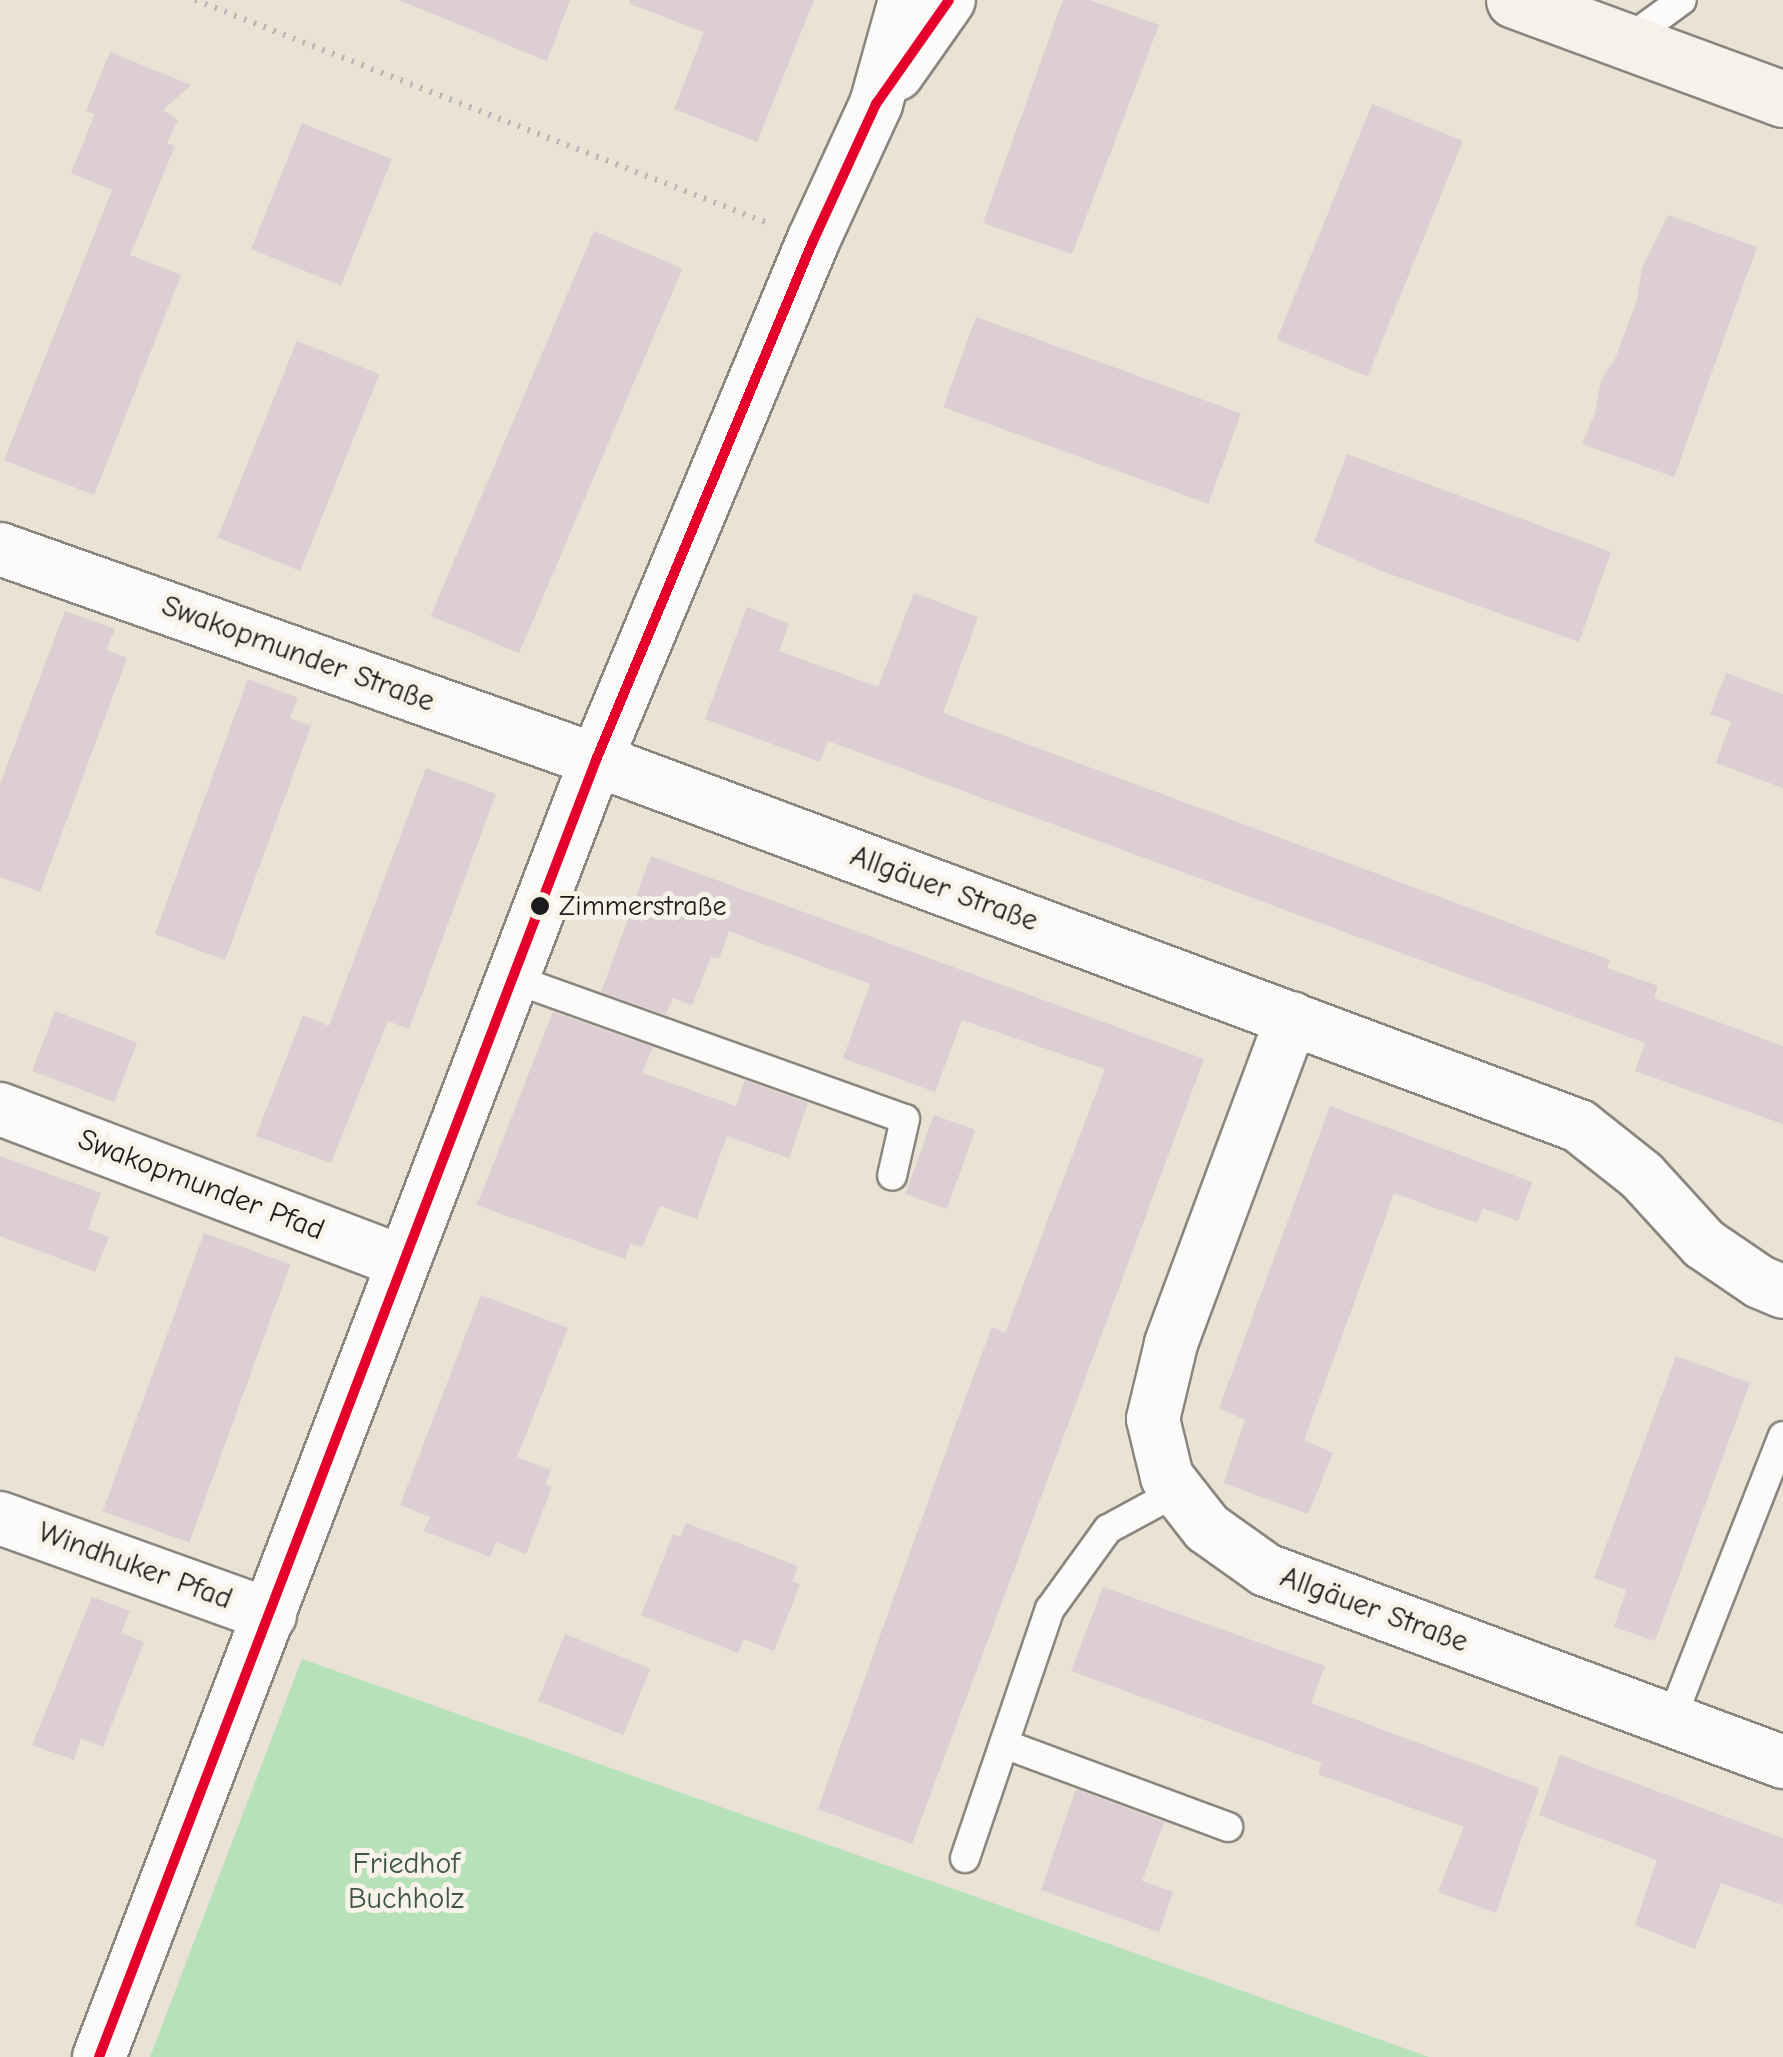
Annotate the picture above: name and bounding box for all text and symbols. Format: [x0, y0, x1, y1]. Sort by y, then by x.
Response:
street label: Swakopmunder Straße [157, 588, 439, 720]
street label: Allgäuer Straße [845, 838, 1043, 940]
place label: Zimmerstraße [559, 889, 727, 923]
marker: Zimmerstraße [530, 896, 550, 916]
street label: Swakopmunder Pfad [73, 1121, 329, 1249]
street label: Windhuker Pfad [33, 1514, 237, 1618]
street label: Allgäuer Straße [1275, 1559, 1473, 1661]
park label: Friedhof Buchholz [348, 1846, 464, 1916]

